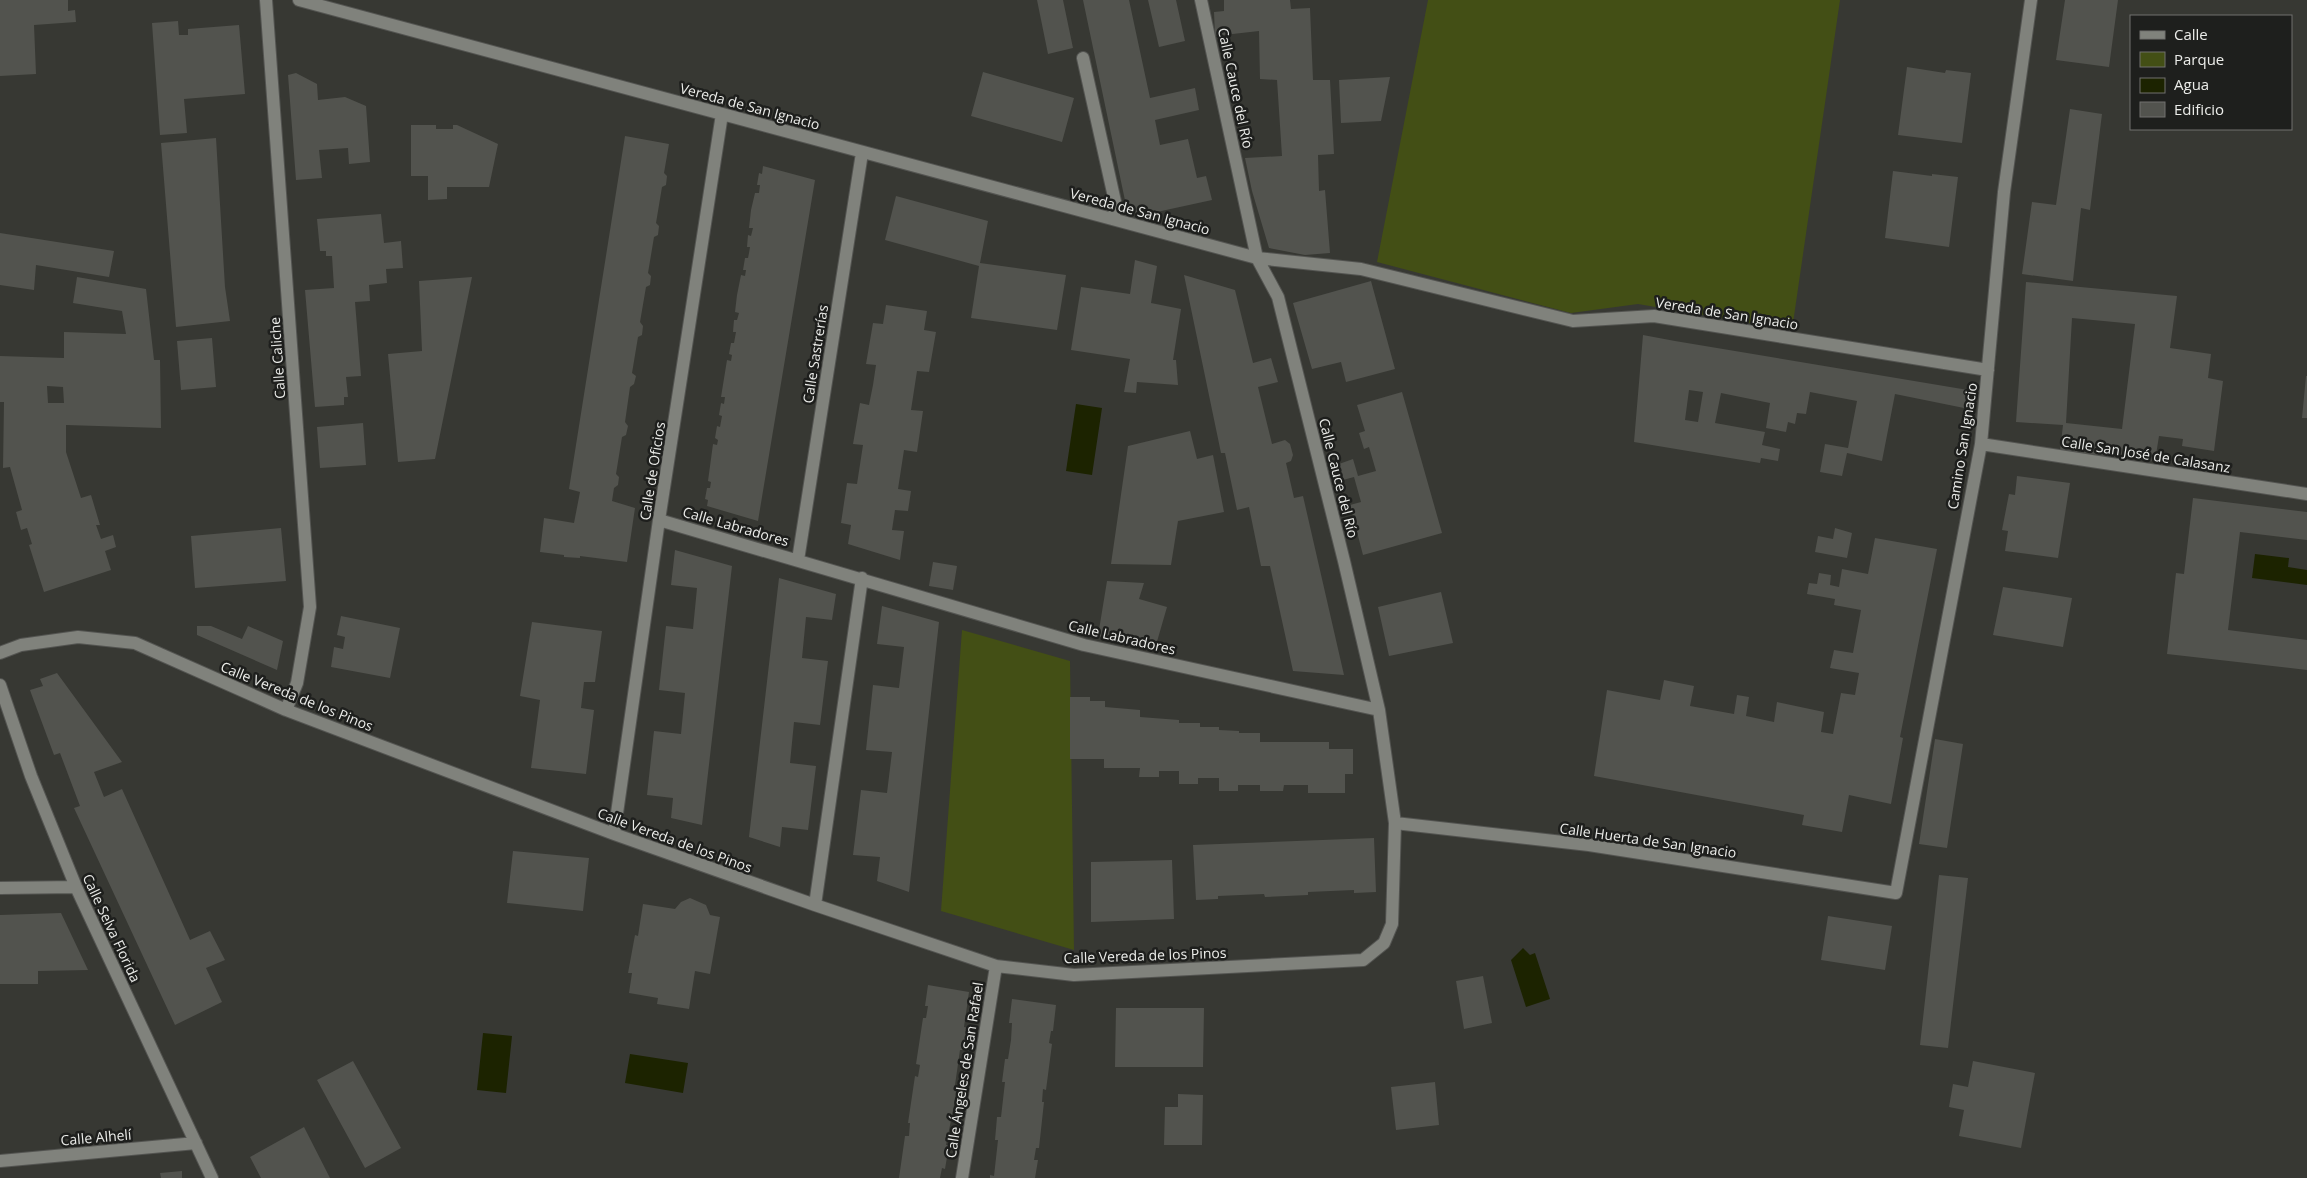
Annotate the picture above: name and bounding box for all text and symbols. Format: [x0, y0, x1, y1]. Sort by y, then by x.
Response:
legend [2130, 15, 2292, 130]
text: Calle [2174, 24, 2208, 44]
street label: Calle Cauce del Río [1214, 26, 1258, 150]
text: Parque [2174, 49, 2224, 69]
text: Agua [2174, 74, 2209, 94]
street label: Vereda de San Ignacio [678, 78, 822, 134]
text: Edificio [2174, 99, 2224, 119]
street label: Vereda de San Ignacio [1068, 183, 1212, 239]
street label: Vereda de San Ignacio [1654, 292, 1800, 334]
street label: Calle Sastrerías [798, 303, 832, 405]
street label: Calle Caliche [265, 316, 289, 400]
street label: Camino San Ignacio [1943, 381, 1981, 511]
street label: Calle Cauce del Río [1315, 416, 1363, 540]
street label: Calle de Oficios [635, 420, 669, 522]
street label: Calle San José de Calasanz [2060, 431, 2232, 477]
street label: Calle Labradores [681, 502, 792, 550]
street label: Calle Labradores [1066, 615, 1178, 659]
street label: Calle Vereda de los Pinos [218, 657, 376, 735]
street label: Calle Vereda de los Pinos [595, 803, 755, 877]
street label: Calle Huerta de San Ignacio [1558, 818, 1738, 862]
street label: Calle Selva Florida [79, 871, 145, 985]
street label: Calle Vereda de los Pinos [1063, 943, 1227, 967]
street label: Calle Ángeles de San Rafael [941, 981, 987, 1159]
street label: Calle Alhelí [60, 1124, 133, 1150]

